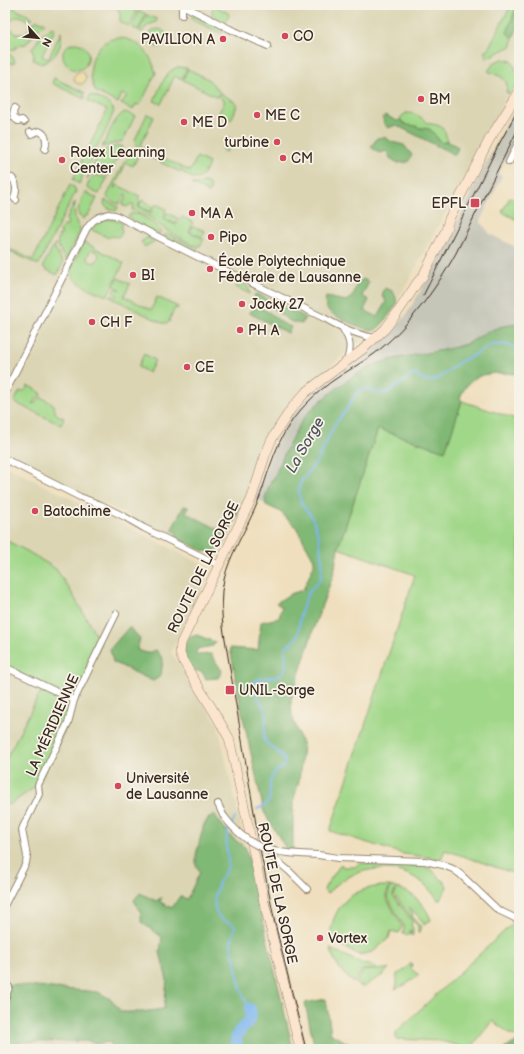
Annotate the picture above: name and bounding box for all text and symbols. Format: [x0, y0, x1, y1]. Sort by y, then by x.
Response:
north arrow [18, 18, 58, 58]
place label: CO [293, 28, 314, 45]
place label: PAVILION A [141, 31, 215, 48]
marker: CO [280, 31, 290, 41]
marker: PAVILION A [218, 34, 228, 44]
text: N [39, 36, 54, 49]
place label: BM [429, 91, 451, 108]
marker: BM [416, 94, 426, 104]
place label: ME C [265, 107, 300, 124]
marker: ME C [252, 110, 262, 120]
place label: ME D [192, 114, 227, 131]
marker: ME D [179, 117, 189, 127]
place label: turbine [225, 134, 269, 151]
marker: turbine [272, 137, 282, 147]
place label: Rolex Learning Center [70, 144, 165, 177]
place label: CM [291, 150, 313, 167]
marker: CM [278, 153, 288, 163]
marker: Rolex Learning Center [57, 155, 67, 165]
place label: EPFL [432, 195, 466, 212]
marker: EPFL [469, 197, 481, 209]
place label: MA A [200, 205, 233, 222]
marker: MA A [187, 208, 197, 218]
place label: Pipo [219, 229, 247, 246]
marker: Pipo [206, 232, 216, 242]
place label: École Polytechnique Fédérale de Lausanne [218, 252, 361, 286]
marker: École Polytechnique Fédérale de Lausanne [205, 264, 215, 274]
place label: BI [141, 267, 155, 284]
marker: BI [128, 270, 138, 280]
place label: Jocky 27 [250, 296, 304, 313]
marker: Jocky 27 [237, 299, 247, 309]
place label: CH F [100, 314, 133, 331]
marker: CH F [87, 317, 97, 327]
place label: PH A [248, 322, 280, 339]
marker: PH A [235, 325, 245, 335]
place label: CE [195, 359, 214, 376]
marker: CE [182, 362, 192, 372]
water label: La Sorge [282, 414, 329, 477]
street label: ROUTE DE LA SORGE [164, 499, 243, 636]
place label: Batochime [43, 503, 111, 520]
marker: Batochime [30, 506, 40, 516]
street label: LA MÉRIDIENNE [21, 671, 83, 779]
place label: UNIL-Sorge [239, 682, 315, 699]
marker: UNIL-Sorge [224, 684, 236, 696]
place label: Université de Lausanne [126, 770, 208, 803]
marker: Université de Lausanne [113, 781, 123, 791]
street label: ROUTE DE LA SORGE [254, 821, 301, 966]
place label: Vortex [328, 930, 368, 947]
marker: Vortex [315, 933, 325, 943]

